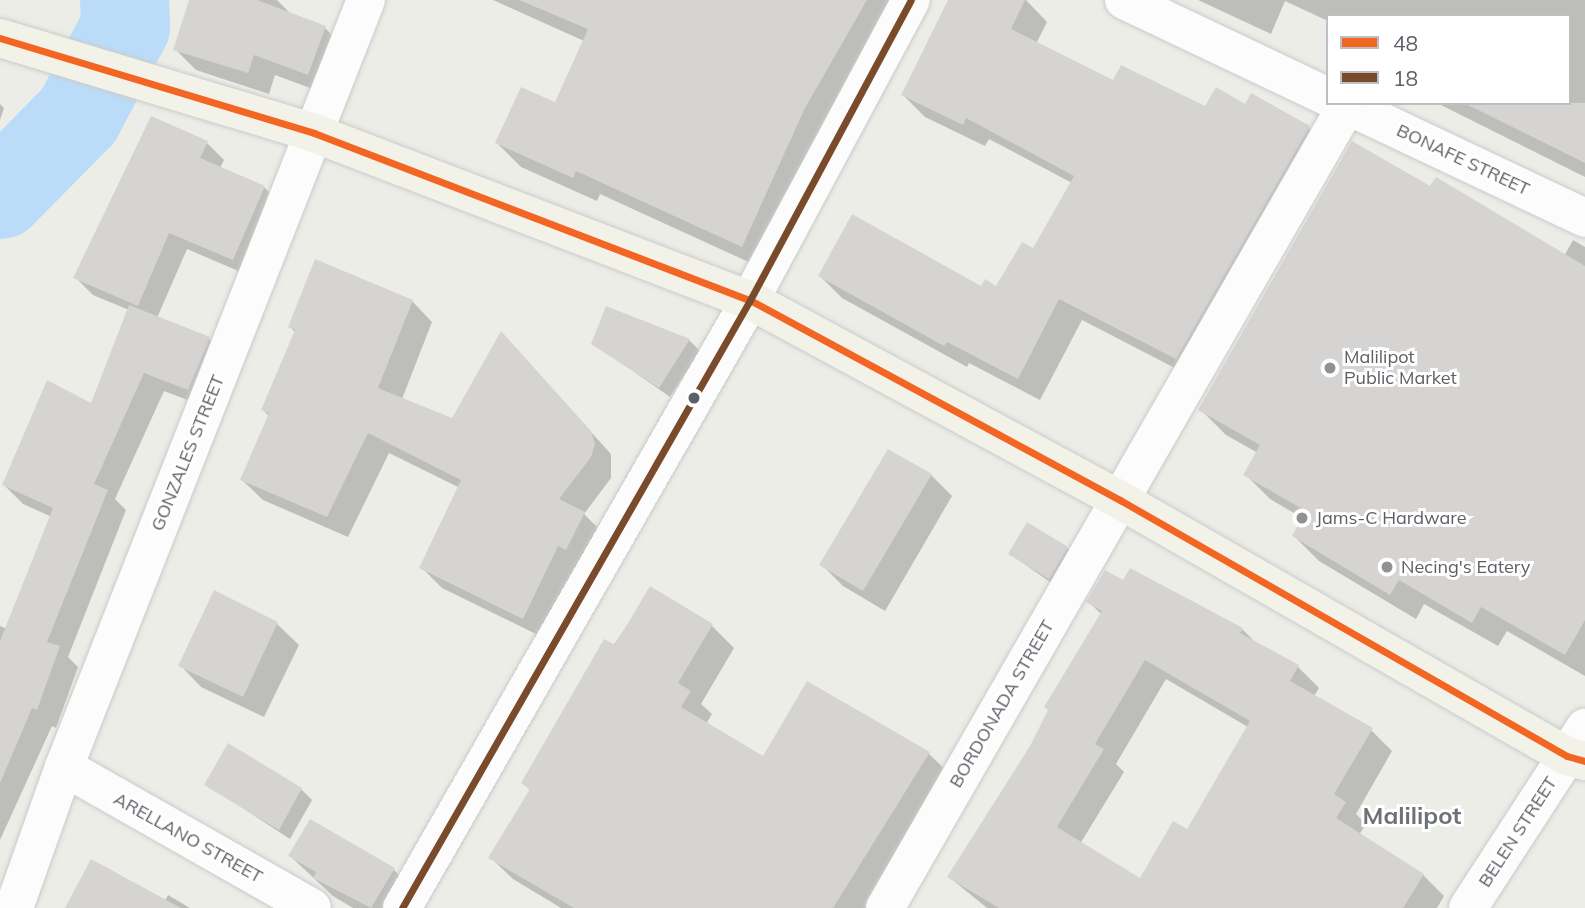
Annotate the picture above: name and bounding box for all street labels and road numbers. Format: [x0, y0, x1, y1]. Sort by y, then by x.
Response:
street label: BONAFE STREET [1393, 120, 1533, 200]
street label: GONZALES STREET [147, 372, 229, 534]
street label: BORDONADA STREET [945, 616, 1059, 792]
street label: BELEN STREET [1474, 773, 1562, 891]
street label: ARELLANO STREET [110, 788, 266, 888]

